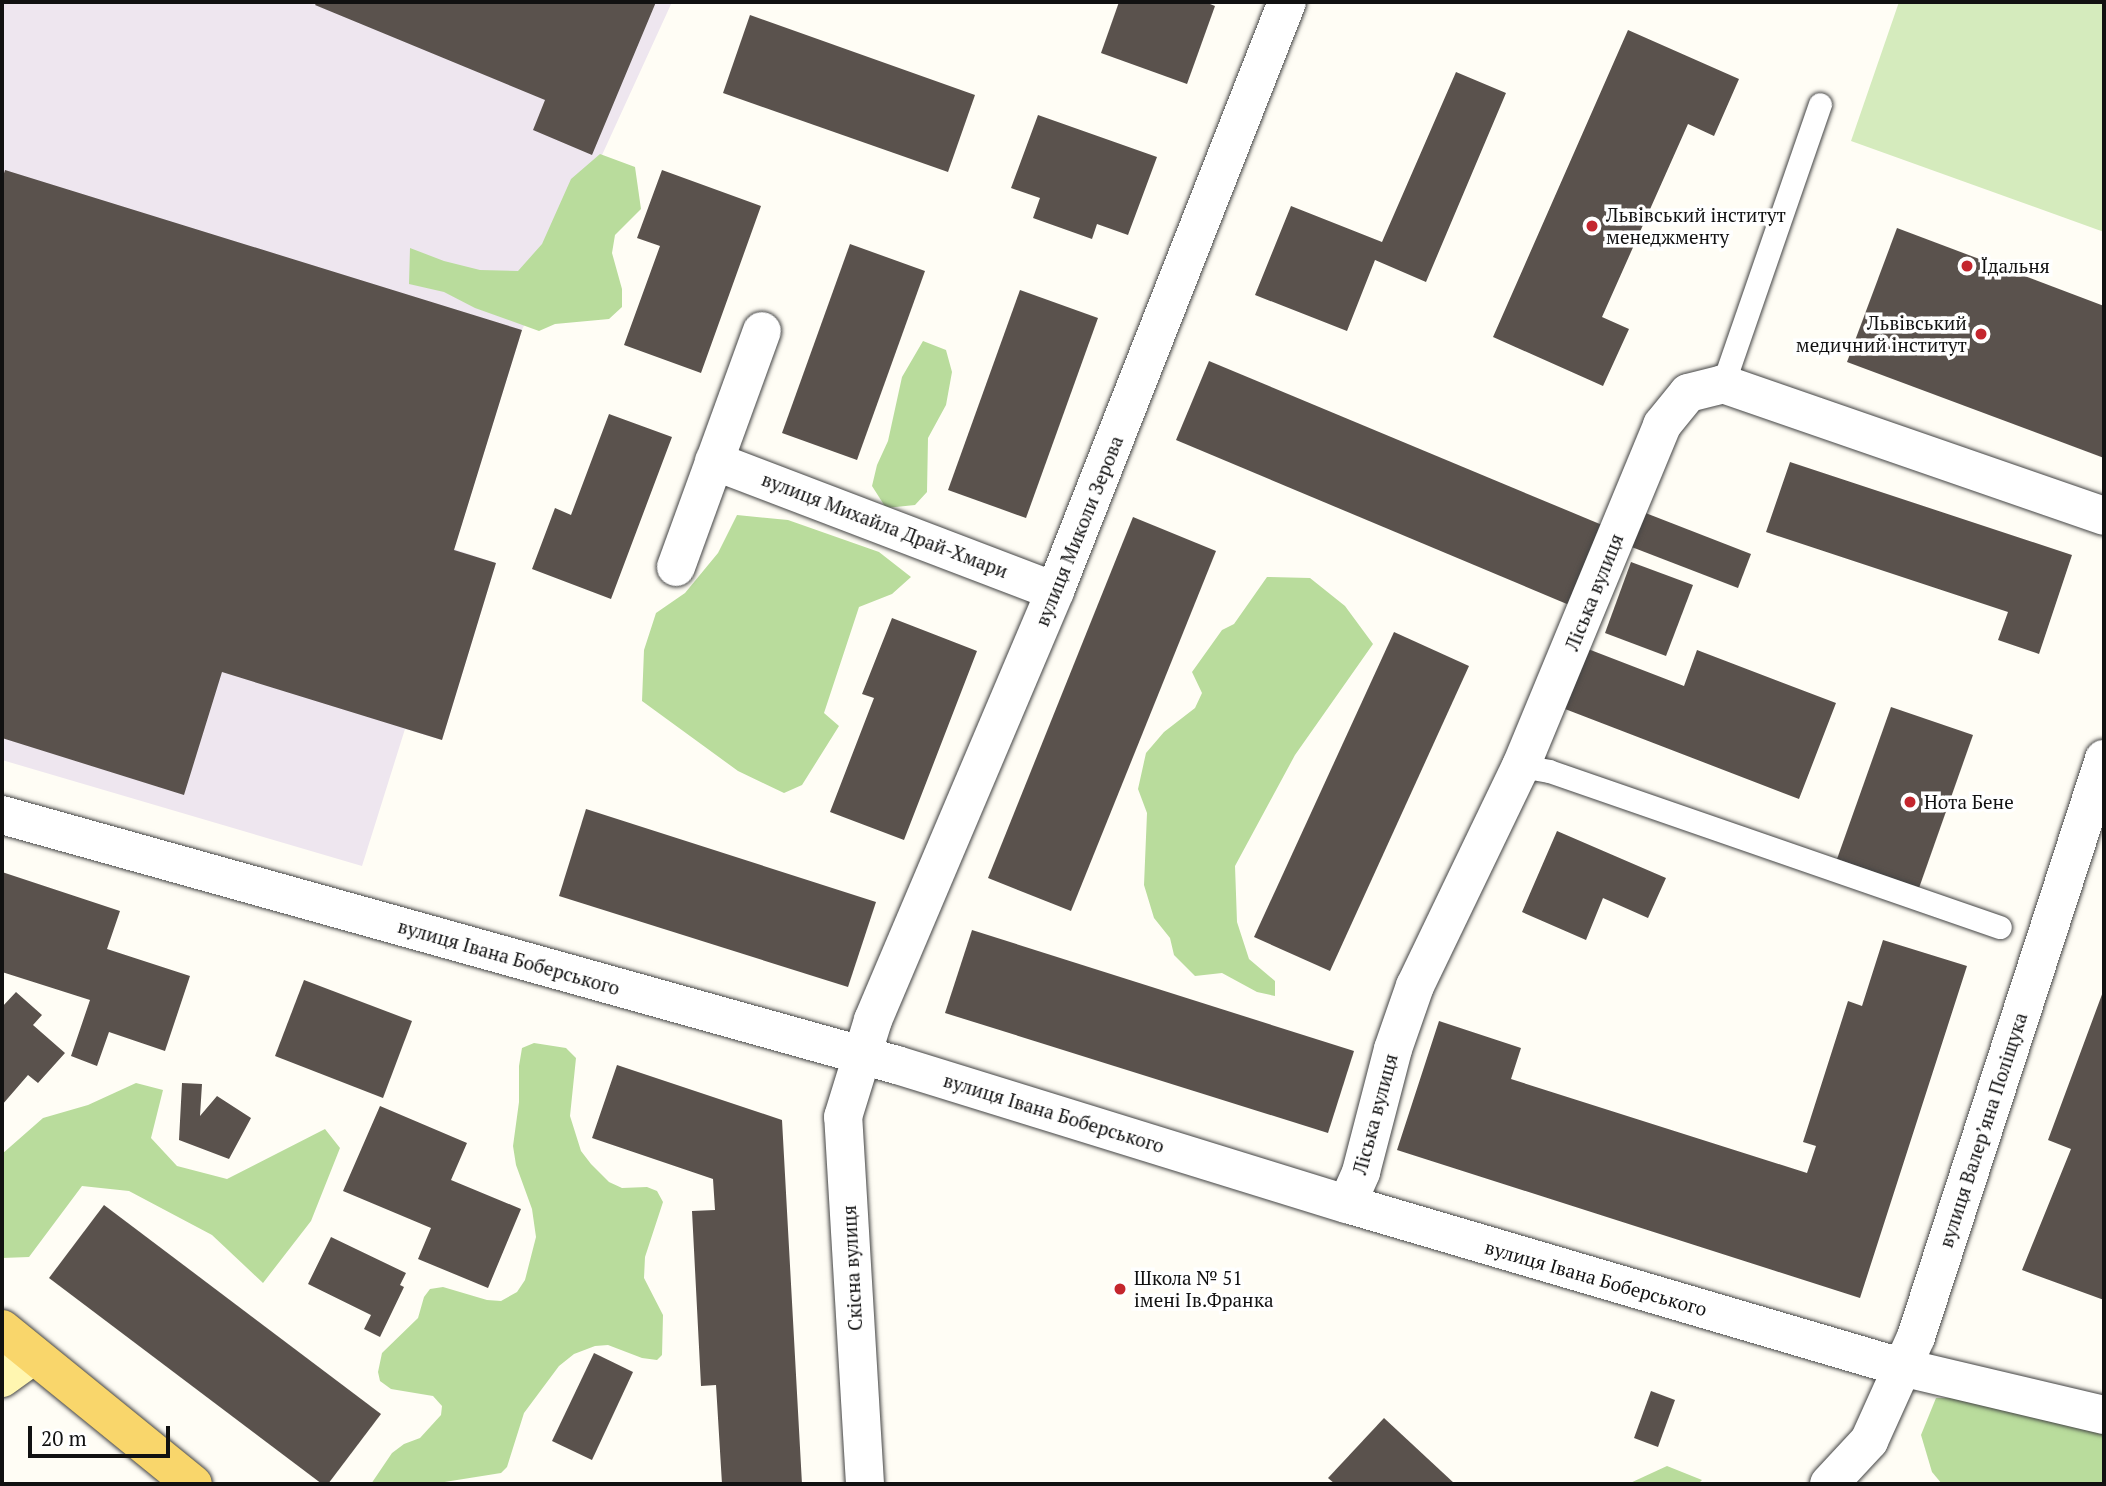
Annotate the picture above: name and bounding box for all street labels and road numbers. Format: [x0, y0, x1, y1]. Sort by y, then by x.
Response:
street label: вулиця Миколи Зерова [1030, 433, 1128, 629]
street label: вулиця Михайла Драй-Хмари [759, 467, 1011, 583]
street label: Ліська вулиця [1560, 530, 1628, 654]
street label: вулиця Івана Боберського [395, 914, 623, 1000]
street label: вулиця Валерʼяна Поліщука [1934, 1010, 2032, 1250]
street label: Ліська вулиця [1348, 1051, 1402, 1177]
street label: вулиця Івана Боберського [941, 1068, 1167, 1158]
street label: Скісна вулиця [837, 1205, 867, 1331]
street label: вулиця Івана Боберського [1482, 1235, 1710, 1321]

